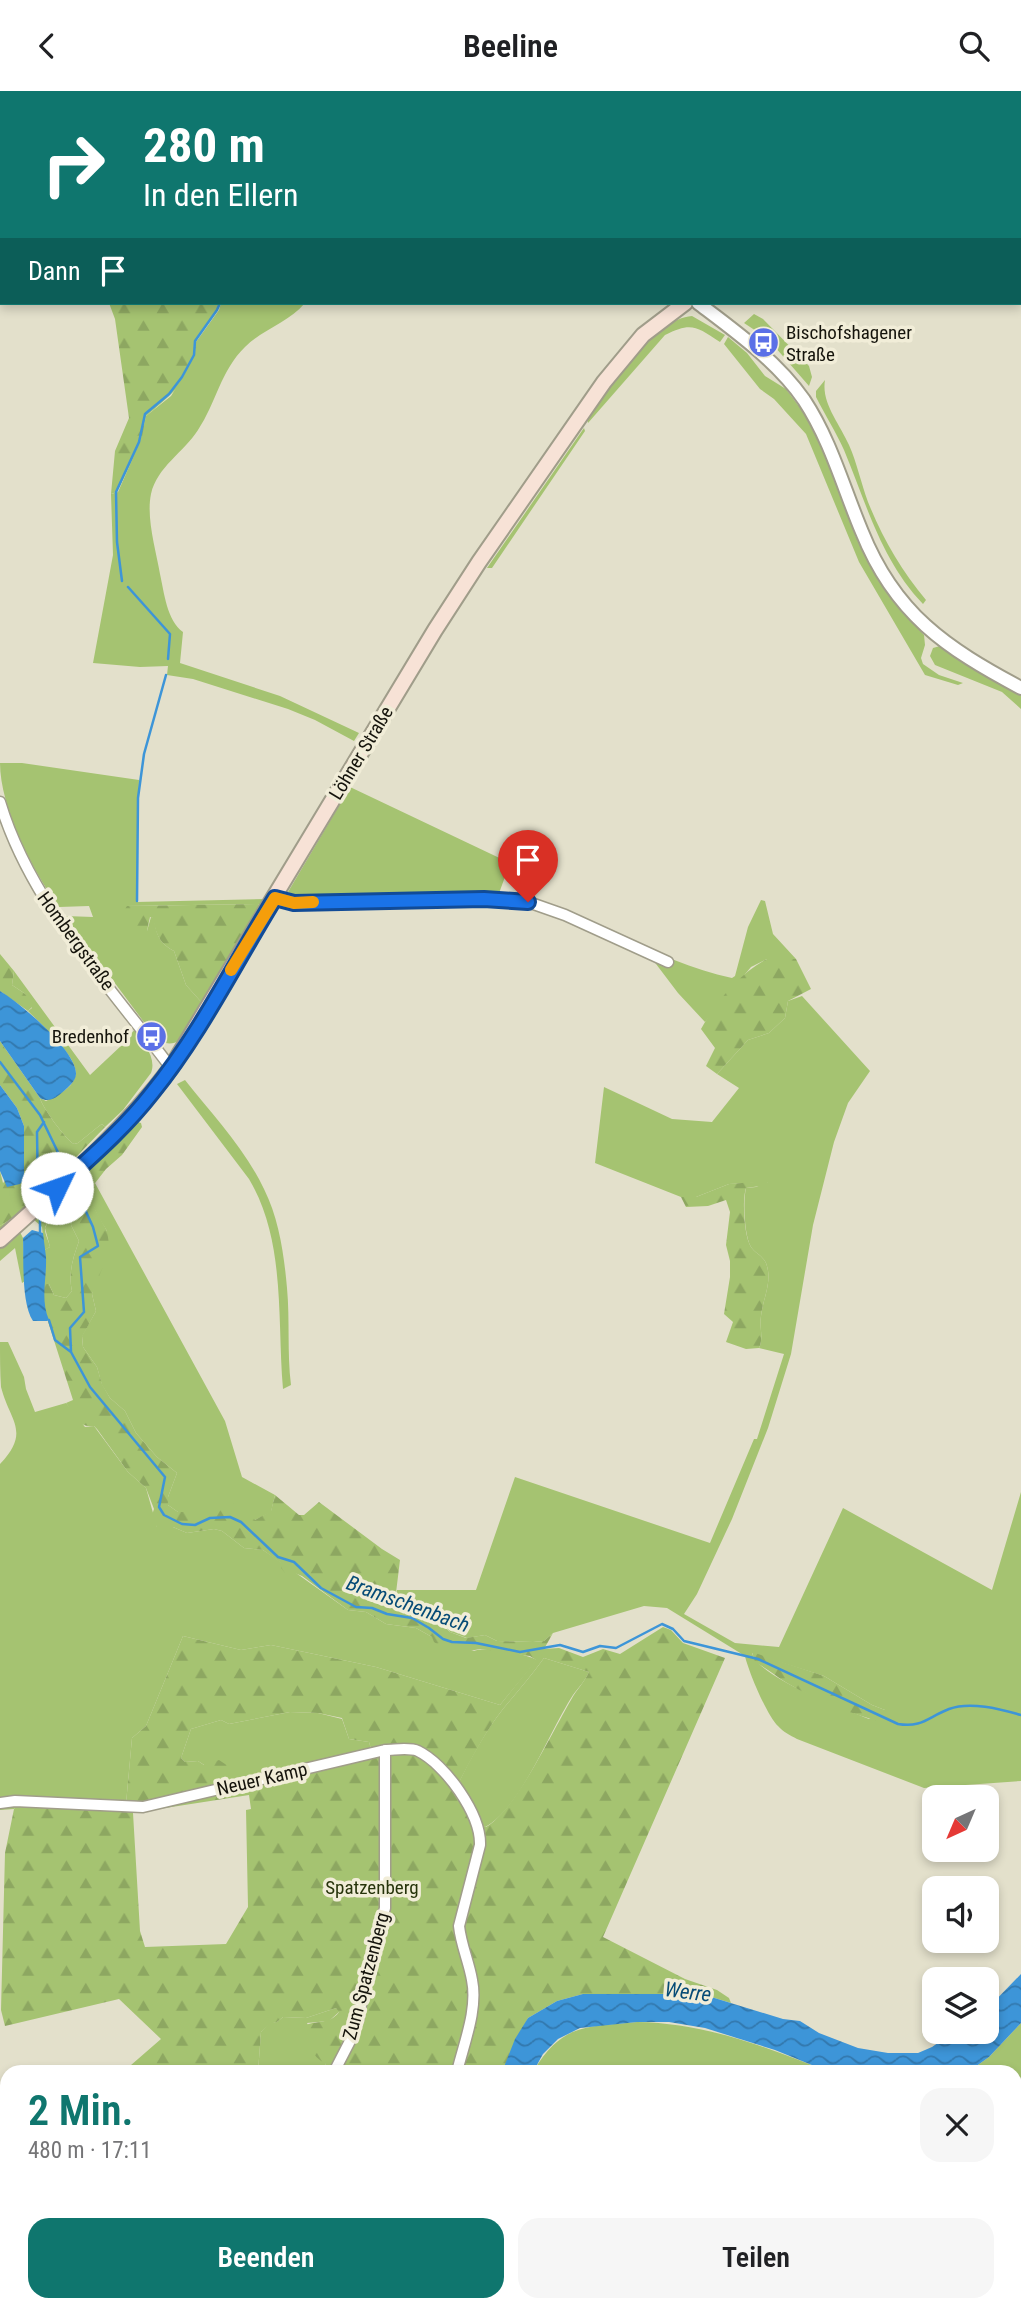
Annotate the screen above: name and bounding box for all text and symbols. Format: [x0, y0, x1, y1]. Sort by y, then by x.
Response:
icon: back [28, 27, 66, 65]
text: Beeline [463, 27, 558, 65]
icon: search [955, 27, 993, 65]
text: 280 m [143, 117, 265, 174]
icon: right [28, 119, 119, 210]
text: In den Ellern [143, 176, 298, 214]
icon: arrive [94, 252, 132, 290]
text: Dann [28, 256, 80, 286]
place label: Bischofshagener Straße [786, 321, 912, 366]
bus stop icon: Bischofshagener Straße [746, 326, 780, 360]
street label: Löhner Straße [324, 702, 398, 804]
pin [498, 830, 558, 902]
icon: arrive [509, 841, 547, 879]
street label: Hombergstraße [32, 887, 120, 995]
bus stop icon: Bredenhof [135, 1019, 169, 1053]
place label: Bredenhof [52, 1025, 129, 1048]
position arrow [20, 1151, 94, 1225]
water label: Bramschenbach [343, 1571, 473, 1637]
street label: Neuer Kamp [215, 1757, 309, 1801]
north arrow [922, 1785, 999, 1862]
map controls [922, 1785, 999, 2044]
park label: Spatzenberg [325, 1876, 419, 1899]
button: sound [922, 1876, 999, 1953]
street label: Zum Spatzenberg [338, 1910, 394, 2042]
button: layers [922, 1967, 999, 2044]
water label: Werre [663, 1977, 713, 2007]
text: 2 Min. [28, 2086, 134, 2135]
button: close [920, 2088, 994, 2162]
text: 480 m · 17:11 [28, 2137, 152, 2164]
button: Beenden [28, 2218, 504, 2298]
button: Teilen [518, 2218, 994, 2298]

